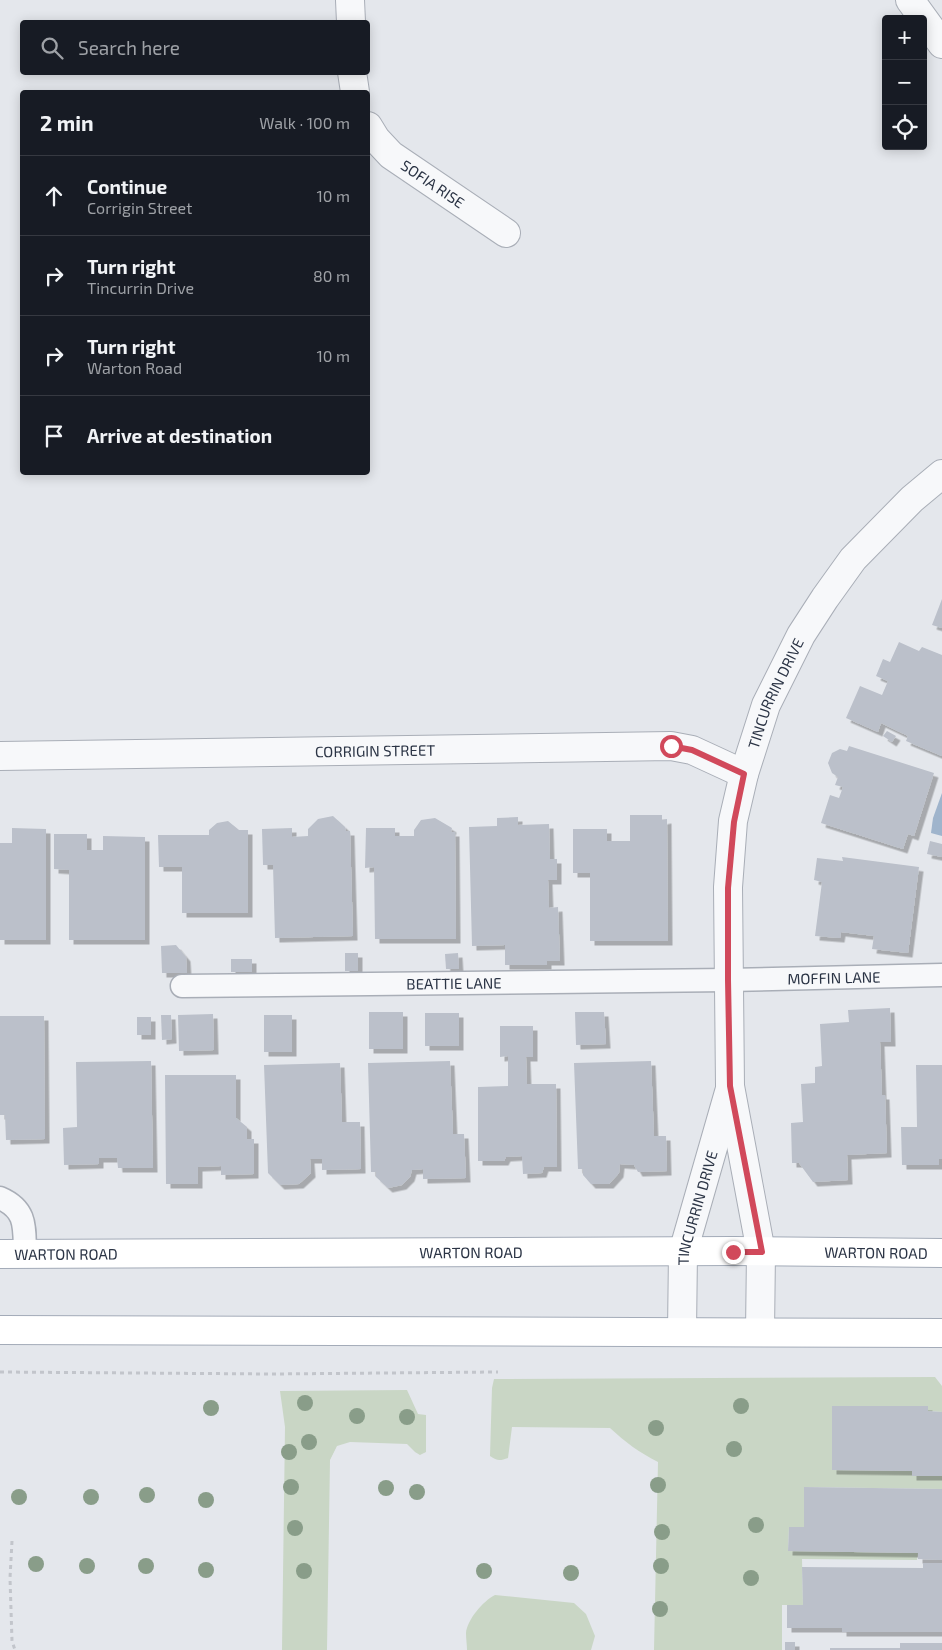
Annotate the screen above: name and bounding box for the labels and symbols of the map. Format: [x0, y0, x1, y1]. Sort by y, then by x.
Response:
street label: SOFIA RISE [398, 156, 468, 211]
street label: TINCURRIN DRIVE [744, 635, 807, 751]
route start [660, 735, 683, 758]
street label: CORRIGIN STREET [315, 741, 435, 760]
street label: MOFFIN LANE [787, 967, 881, 988]
street label: BEATTIE LANE [406, 973, 502, 993]
street label: TINCURRIN DRIVE [674, 1148, 721, 1266]
route end [722, 1241, 745, 1264]
street label: WARTON ROAD [419, 1243, 523, 1261]
street label: WARTON ROAD [824, 1243, 928, 1262]
street label: WARTON ROAD [14, 1245, 118, 1263]

